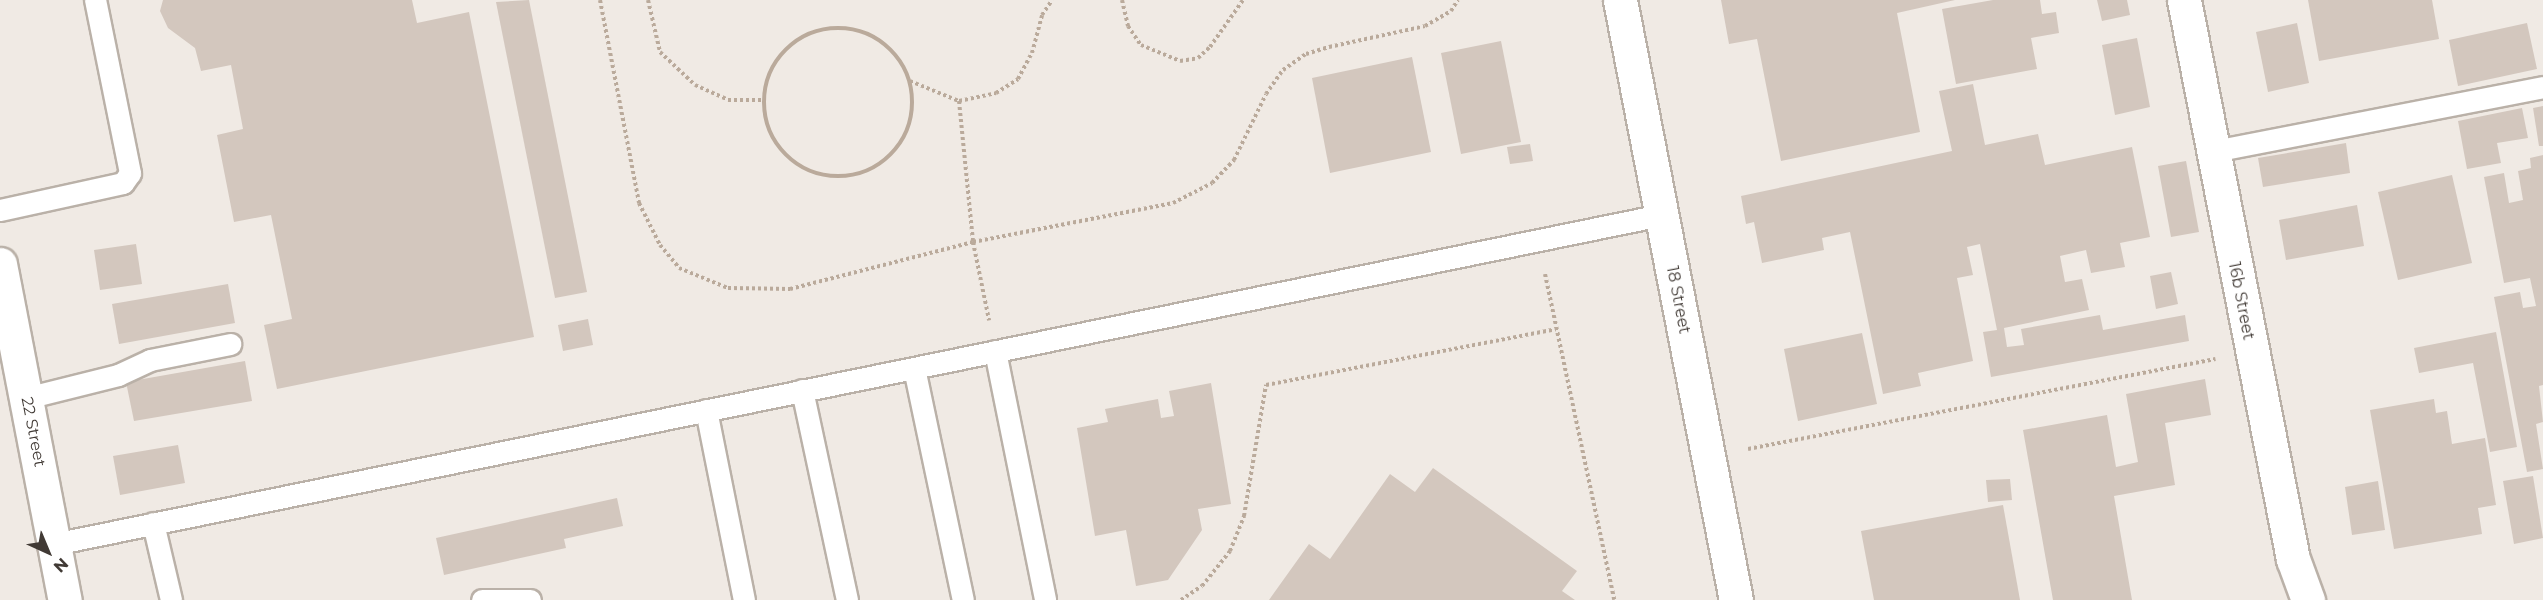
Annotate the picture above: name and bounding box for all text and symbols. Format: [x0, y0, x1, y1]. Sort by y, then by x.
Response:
street label: 16b Street [2224, 260, 2258, 342]
street label: 18 Street [1662, 265, 1694, 335]
street label: 22 Street [17, 395, 49, 469]
north arrow [18, 522, 78, 582]
text: N [50, 554, 72, 577]

